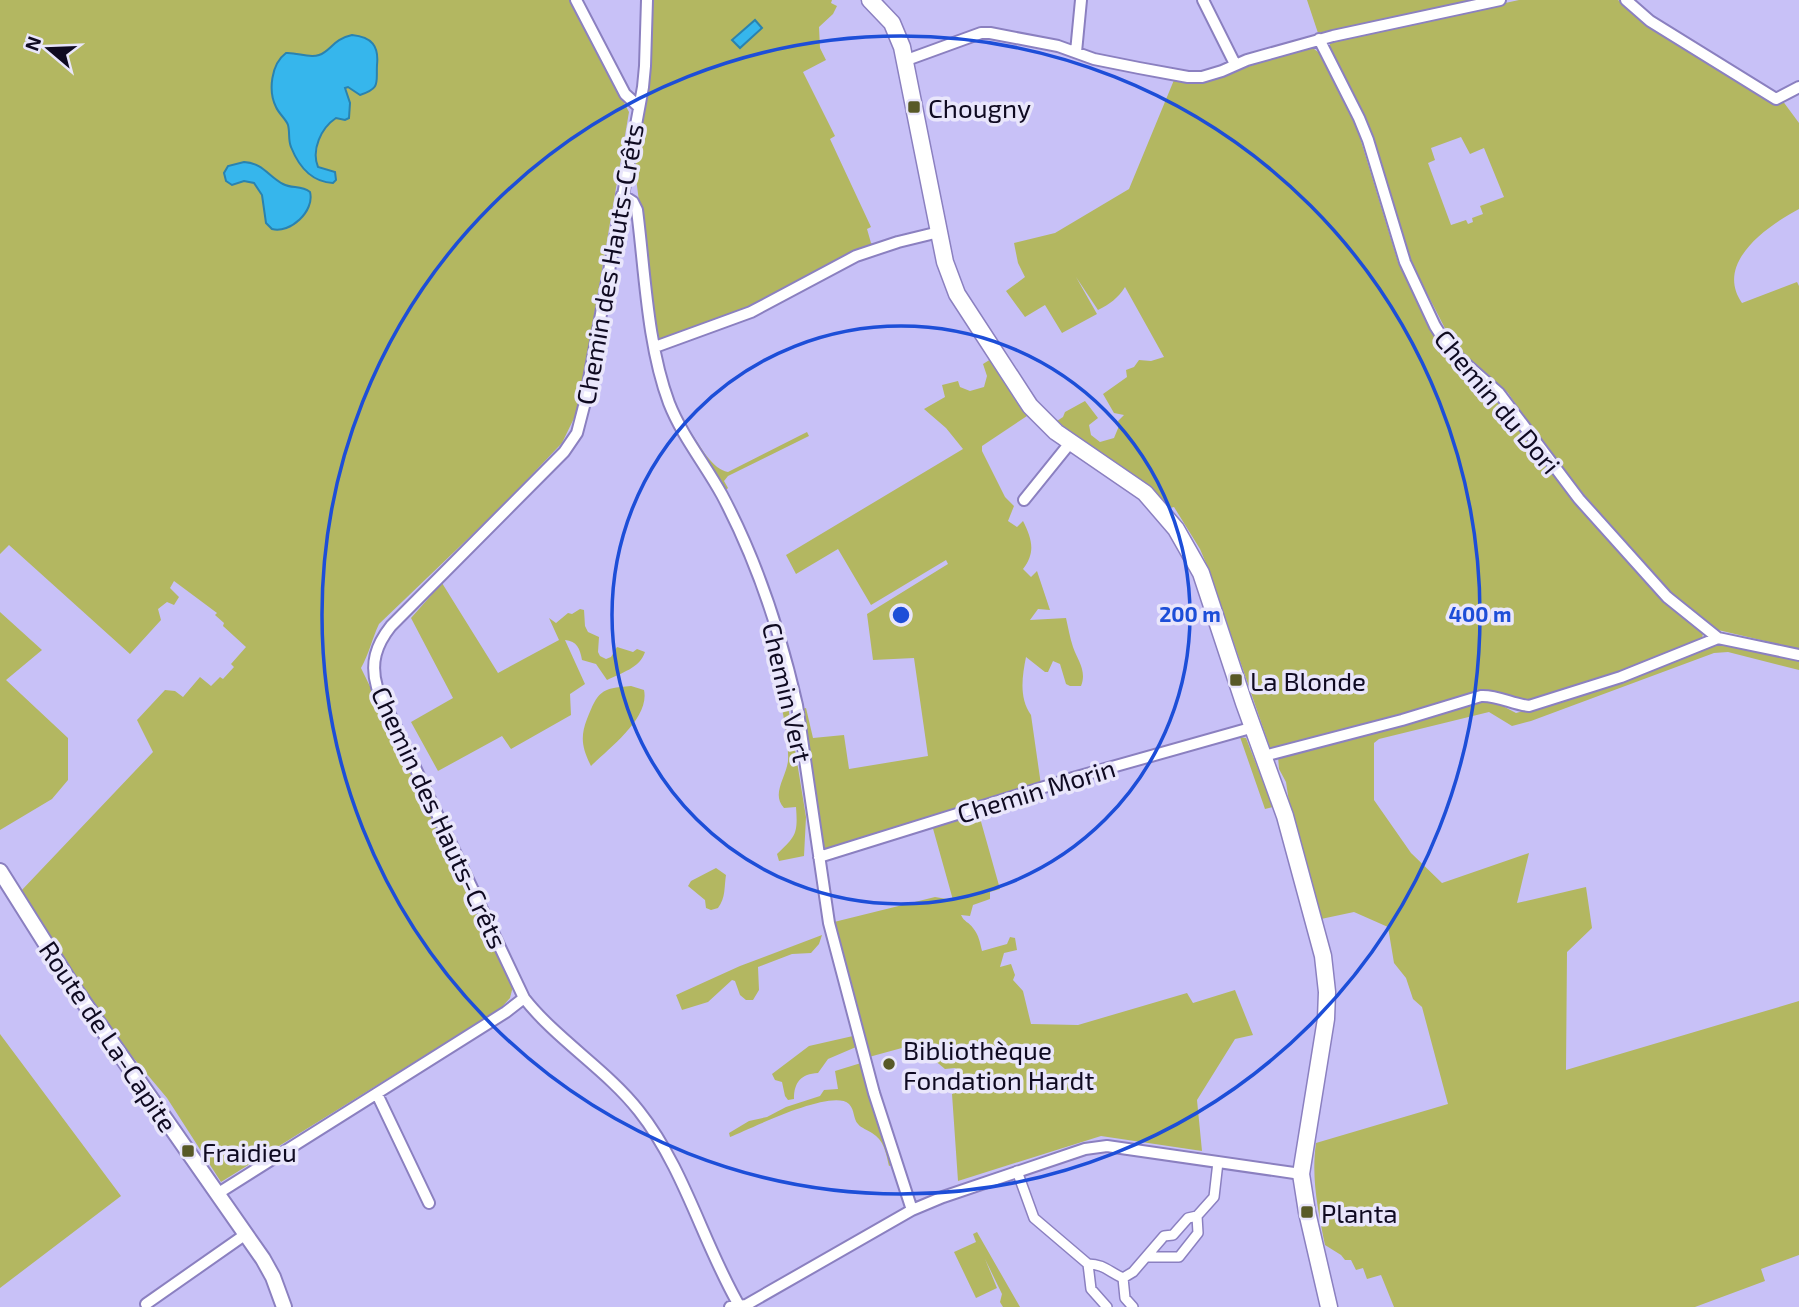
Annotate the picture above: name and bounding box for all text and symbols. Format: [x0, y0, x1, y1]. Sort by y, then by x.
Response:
north arrow [14, 14, 84, 84]
text: N [19, 33, 46, 54]
place label: Chougny [928, 92, 1031, 123]
marker: Chougny [906, 99, 922, 115]
street label: Chemin des Hauts-Crêts [569, 121, 649, 407]
street label: Chemin du Dori [1429, 323, 1567, 479]
text: 200 m [1159, 601, 1221, 626]
text: 400 m [1449, 601, 1511, 626]
centre of rings [889, 603, 913, 627]
street label: Chemin Vert [757, 619, 819, 765]
place label: La Blonde [1250, 665, 1366, 696]
marker: La Blonde [1228, 672, 1244, 688]
street label: Chemin des Hauts-Crêts [366, 681, 514, 953]
street label: Chemin Morin [953, 751, 1119, 829]
street label: Route de La-Capite [34, 935, 184, 1137]
place label: Bibliothèque Fondation Hardt [903, 1034, 1094, 1095]
marker: Bibliothèque Fondation Hardt [881, 1056, 897, 1072]
place label: Fraidieu [202, 1136, 297, 1167]
marker: Fraidieu [180, 1143, 196, 1159]
place label: Planta [1321, 1197, 1398, 1228]
marker: Planta [1299, 1204, 1315, 1220]

